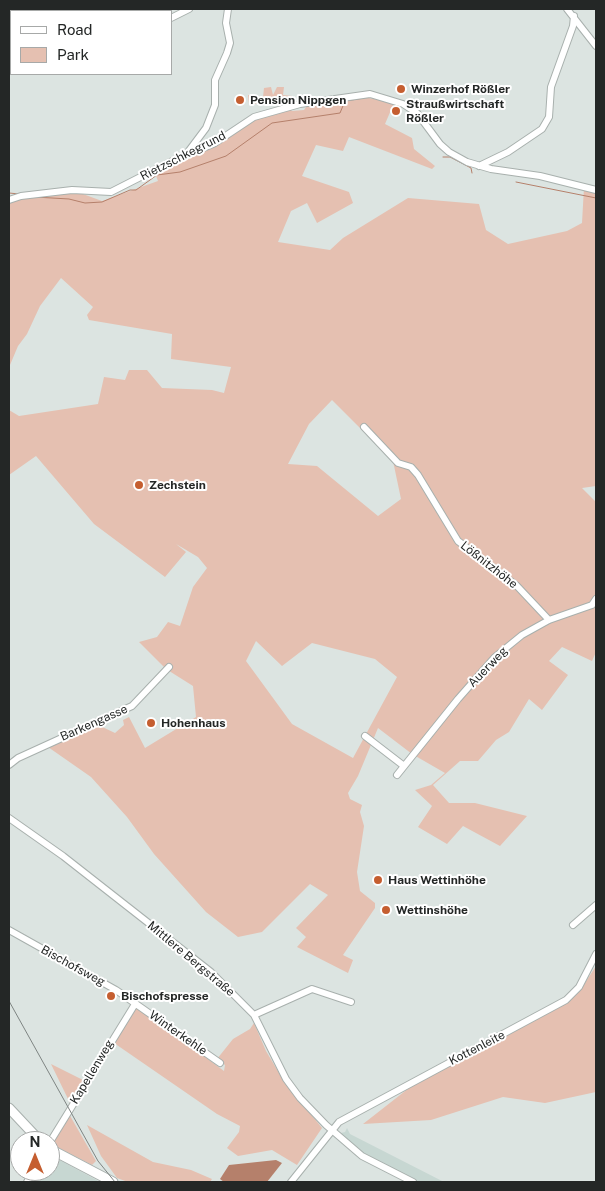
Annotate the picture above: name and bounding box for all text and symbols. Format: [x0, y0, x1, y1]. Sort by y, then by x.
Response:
legend [10, 10, 172, 75]
text: Road [57, 21, 93, 38]
text: Park [57, 46, 89, 63]
place label: Winzerhof Rößler [411, 82, 510, 96]
marker: Winzerhof Rößler [395, 83, 407, 95]
place label: Pension Nippgen [250, 93, 346, 107]
marker: Pension Nippgen [234, 94, 246, 106]
place label: Straußwirtschaft Rößler [406, 97, 504, 125]
marker: Straußwirtschaft Rößler [390, 105, 402, 117]
street label: Rietzschkegrund [138, 128, 228, 184]
place label: Zechstein [149, 478, 206, 492]
marker: Zechstein [133, 479, 145, 491]
street label: Lößnitzhöhe [458, 538, 520, 592]
street label: Auerweg [465, 644, 511, 690]
street label: Barkengasse [58, 702, 130, 744]
place label: Hohenhaus [161, 716, 225, 730]
marker: Hohenhaus [145, 717, 157, 729]
place label: Haus Wettinhöhe [388, 873, 486, 887]
marker: Haus Wettinhöhe [372, 874, 384, 886]
place label: Wettinshöhe [396, 903, 468, 917]
marker: Wettinshöhe [380, 904, 392, 916]
street label: Mittlere Bergstraße [145, 918, 237, 1000]
street label: Bischofsweg [38, 942, 108, 990]
place label: Bischofspresse [121, 989, 209, 1003]
marker: Bischofspresse [105, 990, 117, 1002]
street label: Winterkehle [146, 1008, 210, 1058]
street label: Kottenleite [447, 1028, 507, 1068]
street label: Kapellenweg [67, 1037, 117, 1107]
north arrow [10, 1131, 60, 1181]
text: N [30, 1134, 40, 1150]

